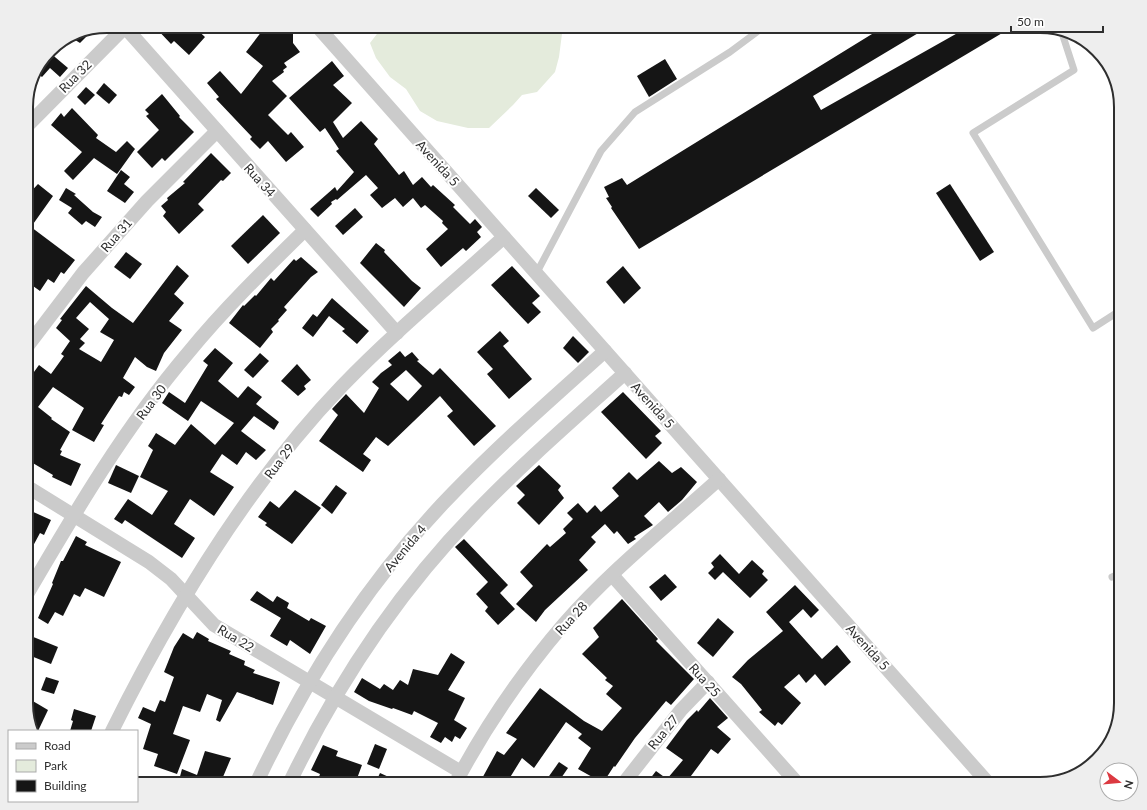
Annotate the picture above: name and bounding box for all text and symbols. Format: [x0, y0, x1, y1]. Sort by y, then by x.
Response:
scale bar [1011, 8, 1103, 34]
text: 50 m [1017, 14, 1044, 29]
street label: Rua 32 [55, 56, 95, 96]
street label: Avenida 5 [413, 137, 463, 189]
street label: Rua 34 [241, 160, 280, 201]
street label: Rua 31 [97, 215, 135, 255]
street label: Avenida 5 [628, 379, 678, 431]
street label: Rua 30 [133, 381, 170, 423]
street label: Rua 29 [261, 440, 297, 482]
street label: Avenida 4 [381, 521, 430, 575]
street label: Rua 28 [552, 598, 590, 638]
street label: Rua 22 [215, 621, 257, 655]
street label: Avenida 5 [843, 621, 893, 673]
street label: Rua 25 [686, 660, 724, 700]
street label: Rua 27 [644, 711, 682, 753]
legend [8, 730, 138, 802]
text: Road [44, 738, 71, 753]
text: Park [44, 758, 68, 773]
north arrow [1099, 762, 1139, 802]
text: Building [44, 778, 87, 793]
text: N [1122, 779, 1137, 791]

